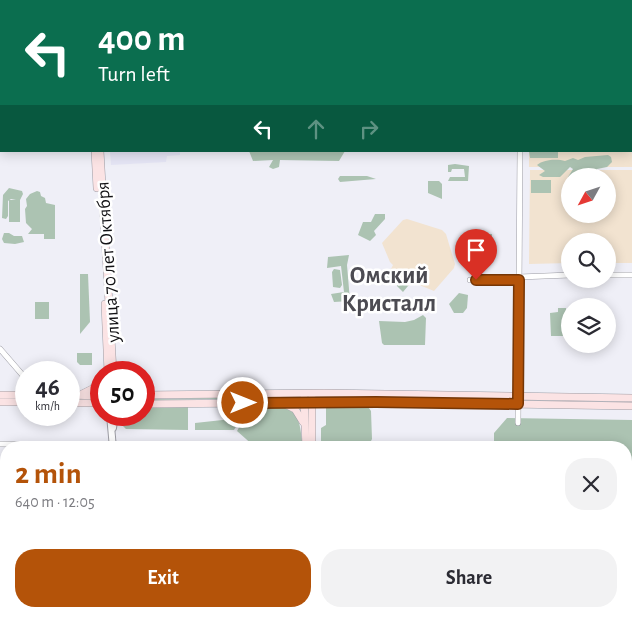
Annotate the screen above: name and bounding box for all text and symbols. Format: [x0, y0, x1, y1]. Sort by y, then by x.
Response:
icon: left [15, 20, 80, 85]
text: 400 m [98, 22, 186, 57]
text: Turn left [98, 63, 170, 85]
icon: left [249, 115, 277, 143]
icon: ahead [302, 115, 330, 143]
icon: right [355, 115, 383, 143]
north arrow [561, 168, 616, 222]
map controls [561, 168, 616, 353]
street label: улица 70 лет Октября [93, 181, 124, 344]
pin [455, 229, 497, 280]
button: search [561, 233, 616, 288]
icon: arrive [462, 236, 490, 264]
district label: Омский Кристалл [342, 264, 436, 316]
button: layers [561, 298, 616, 353]
speed limit sign: 50 [90, 361, 155, 426]
text: 46 [35, 375, 60, 400]
position arrow [216, 376, 268, 428]
text: km/h [35, 400, 60, 412]
button: close [565, 458, 617, 510]
text: 2 min [15, 459, 82, 489]
text: 640 m · 12:05 [15, 494, 95, 510]
button: Exit [15, 549, 311, 607]
button: Share [321, 549, 617, 607]

